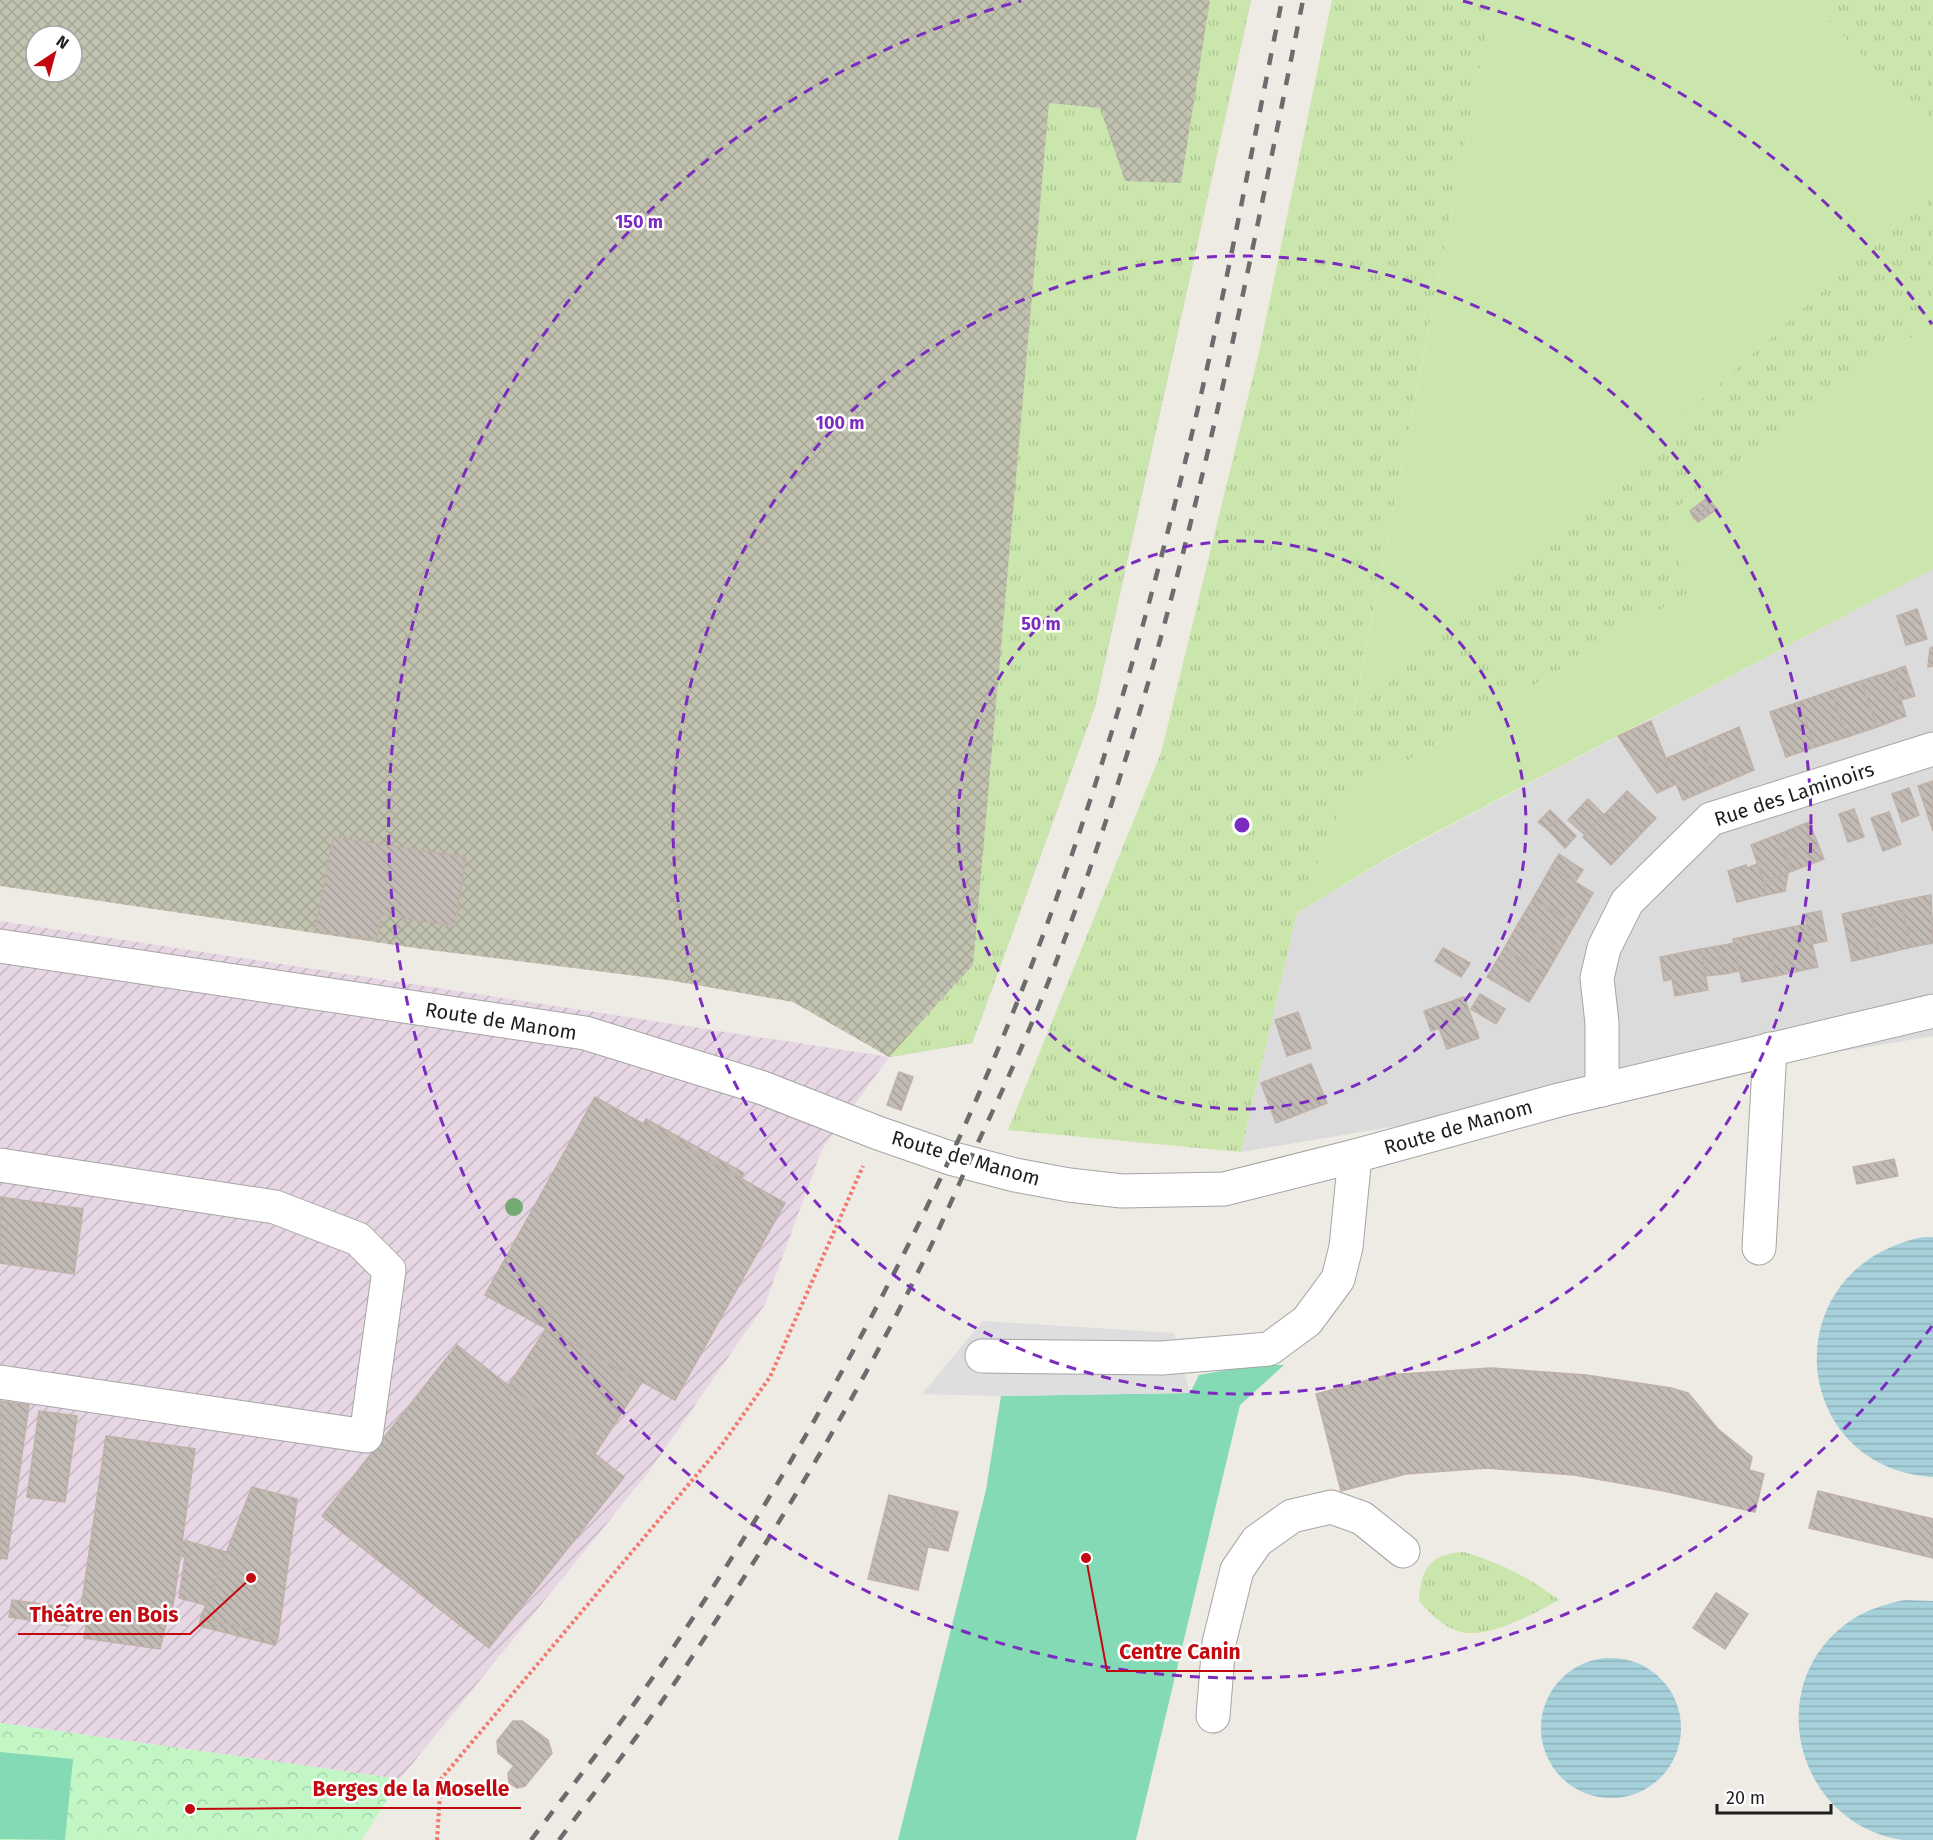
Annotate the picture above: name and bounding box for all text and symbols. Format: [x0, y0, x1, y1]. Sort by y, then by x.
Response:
north arrow [24, 24, 84, 84]
text: N [53, 31, 72, 53]
text: 150 m [615, 211, 663, 233]
text: 100 m [816, 412, 864, 434]
text: 50 m [1021, 613, 1061, 635]
street label: Rue des Laminoirs [1711, 757, 1877, 831]
centre of rings [1232, 815, 1252, 835]
street label: Route de Manom [423, 997, 579, 1045]
street label: Route de Manom [1381, 1094, 1535, 1160]
street label: Route de Manom [889, 1125, 1043, 1191]
callout: Théâtre en Bois [18, 1595, 190, 1634]
text: Théâtre en Bois [30, 1602, 178, 1628]
callout: Centre Canin [1107, 1632, 1252, 1671]
text: Centre Canin [1119, 1639, 1241, 1665]
callout: Berges de la Moselle [300, 1769, 521, 1808]
text: Berges de la Moselle [313, 1776, 510, 1802]
scale bar [1717, 1777, 1831, 1815]
text: 20 m [1726, 1787, 1765, 1809]

